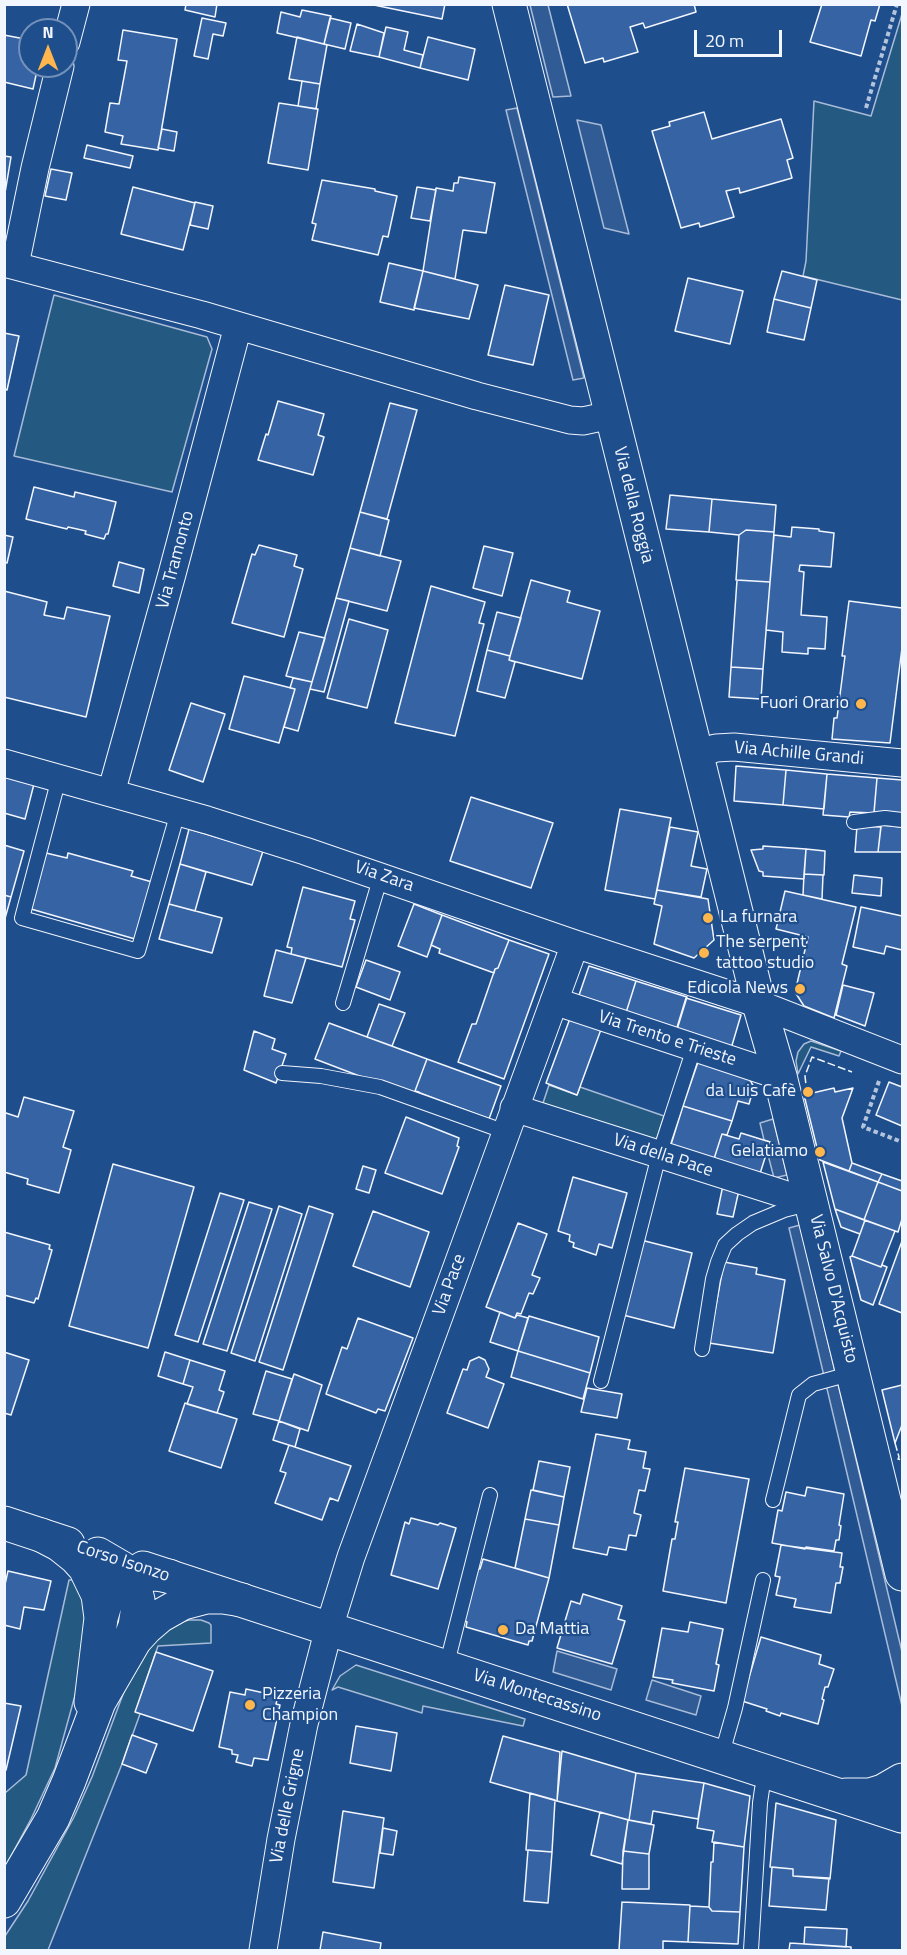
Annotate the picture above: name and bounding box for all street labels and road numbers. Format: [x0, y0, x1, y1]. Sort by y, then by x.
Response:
street label: Via della Roggia [608, 445, 658, 565]
street label: Via Tramonto [153, 509, 199, 611]
street label: Via Achille Grandi [733, 738, 865, 770]
street label: Via Zara [351, 857, 417, 897]
street label: Via Trento e Trieste [595, 1007, 739, 1071]
street label: Via della Pace [610, 1130, 716, 1182]
street label: Via Salvo D'Acquisto [804, 1212, 862, 1366]
street label: Via Pace [429, 1251, 471, 1319]
street label: Corso Isonzo [74, 1537, 172, 1587]
street label: Via Montecassino [470, 1665, 604, 1727]
street label: Via delle Grigne [266, 1747, 310, 1865]

